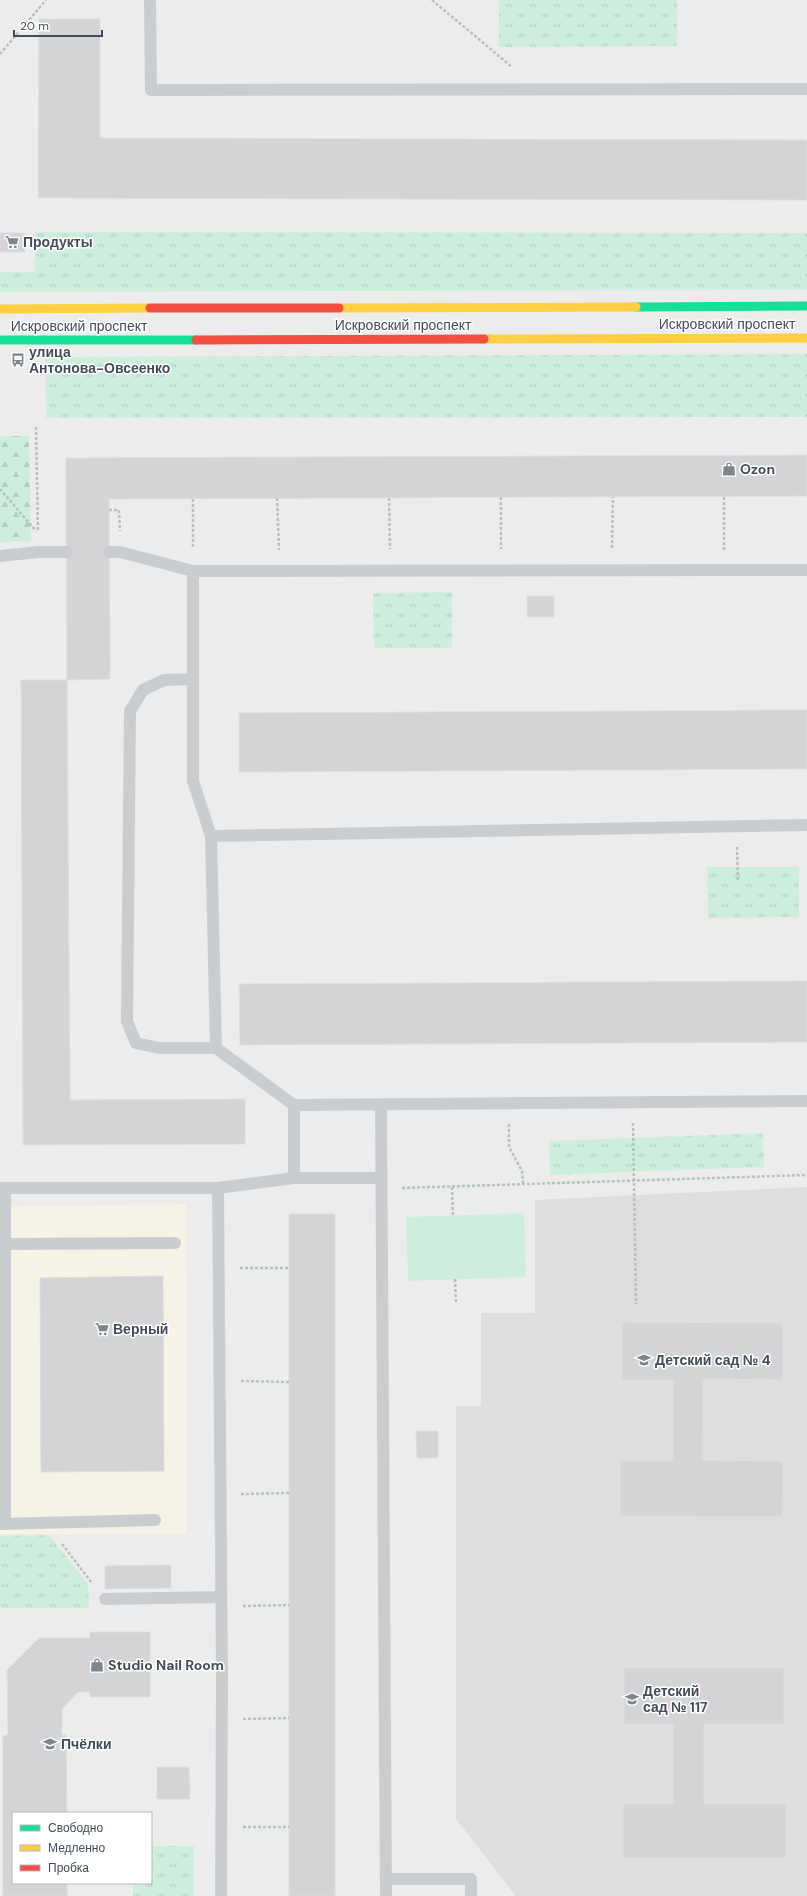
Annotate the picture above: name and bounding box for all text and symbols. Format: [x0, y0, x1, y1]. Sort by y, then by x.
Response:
scale bar [14, 12, 102, 38]
text: 20 m [20, 18, 49, 34]
place label: Продукты [23, 233, 93, 251]
supermarket icon: Продукты [4, 234, 20, 250]
street label: Искровский проспект [659, 315, 796, 333]
street label: Искровский проспект [335, 316, 472, 334]
street label: Искровский проспект [11, 317, 148, 335]
place label: улица Антонова-Овсеенко [29, 343, 170, 377]
bus stop icon: улица Антонова-Овсеенко [10, 352, 26, 368]
place label: Ozon [740, 460, 775, 478]
shop icon: Ozon [721, 461, 737, 477]
place label: Верный [113, 1320, 168, 1338]
supermarket icon: Верный [94, 1321, 110, 1337]
place label: Детский сад № 4 [655, 1351, 771, 1369]
school or university icon: Детский сад № 4 [636, 1352, 652, 1368]
place label: Studio Nail Room [108, 1656, 224, 1674]
shop icon: Studio Nail Room [89, 1657, 105, 1673]
place label: Детский сад № 117 [643, 1682, 708, 1716]
school or university icon: Детский сад № 117 [624, 1691, 640, 1707]
place label: Пчёлки [61, 1735, 111, 1753]
school or university icon: Пчёлки [42, 1736, 58, 1752]
legend [12, 1812, 152, 1884]
text: Свободно [48, 1820, 103, 1836]
text: Медленно [48, 1840, 105, 1856]
text: Пробка [48, 1860, 89, 1876]

